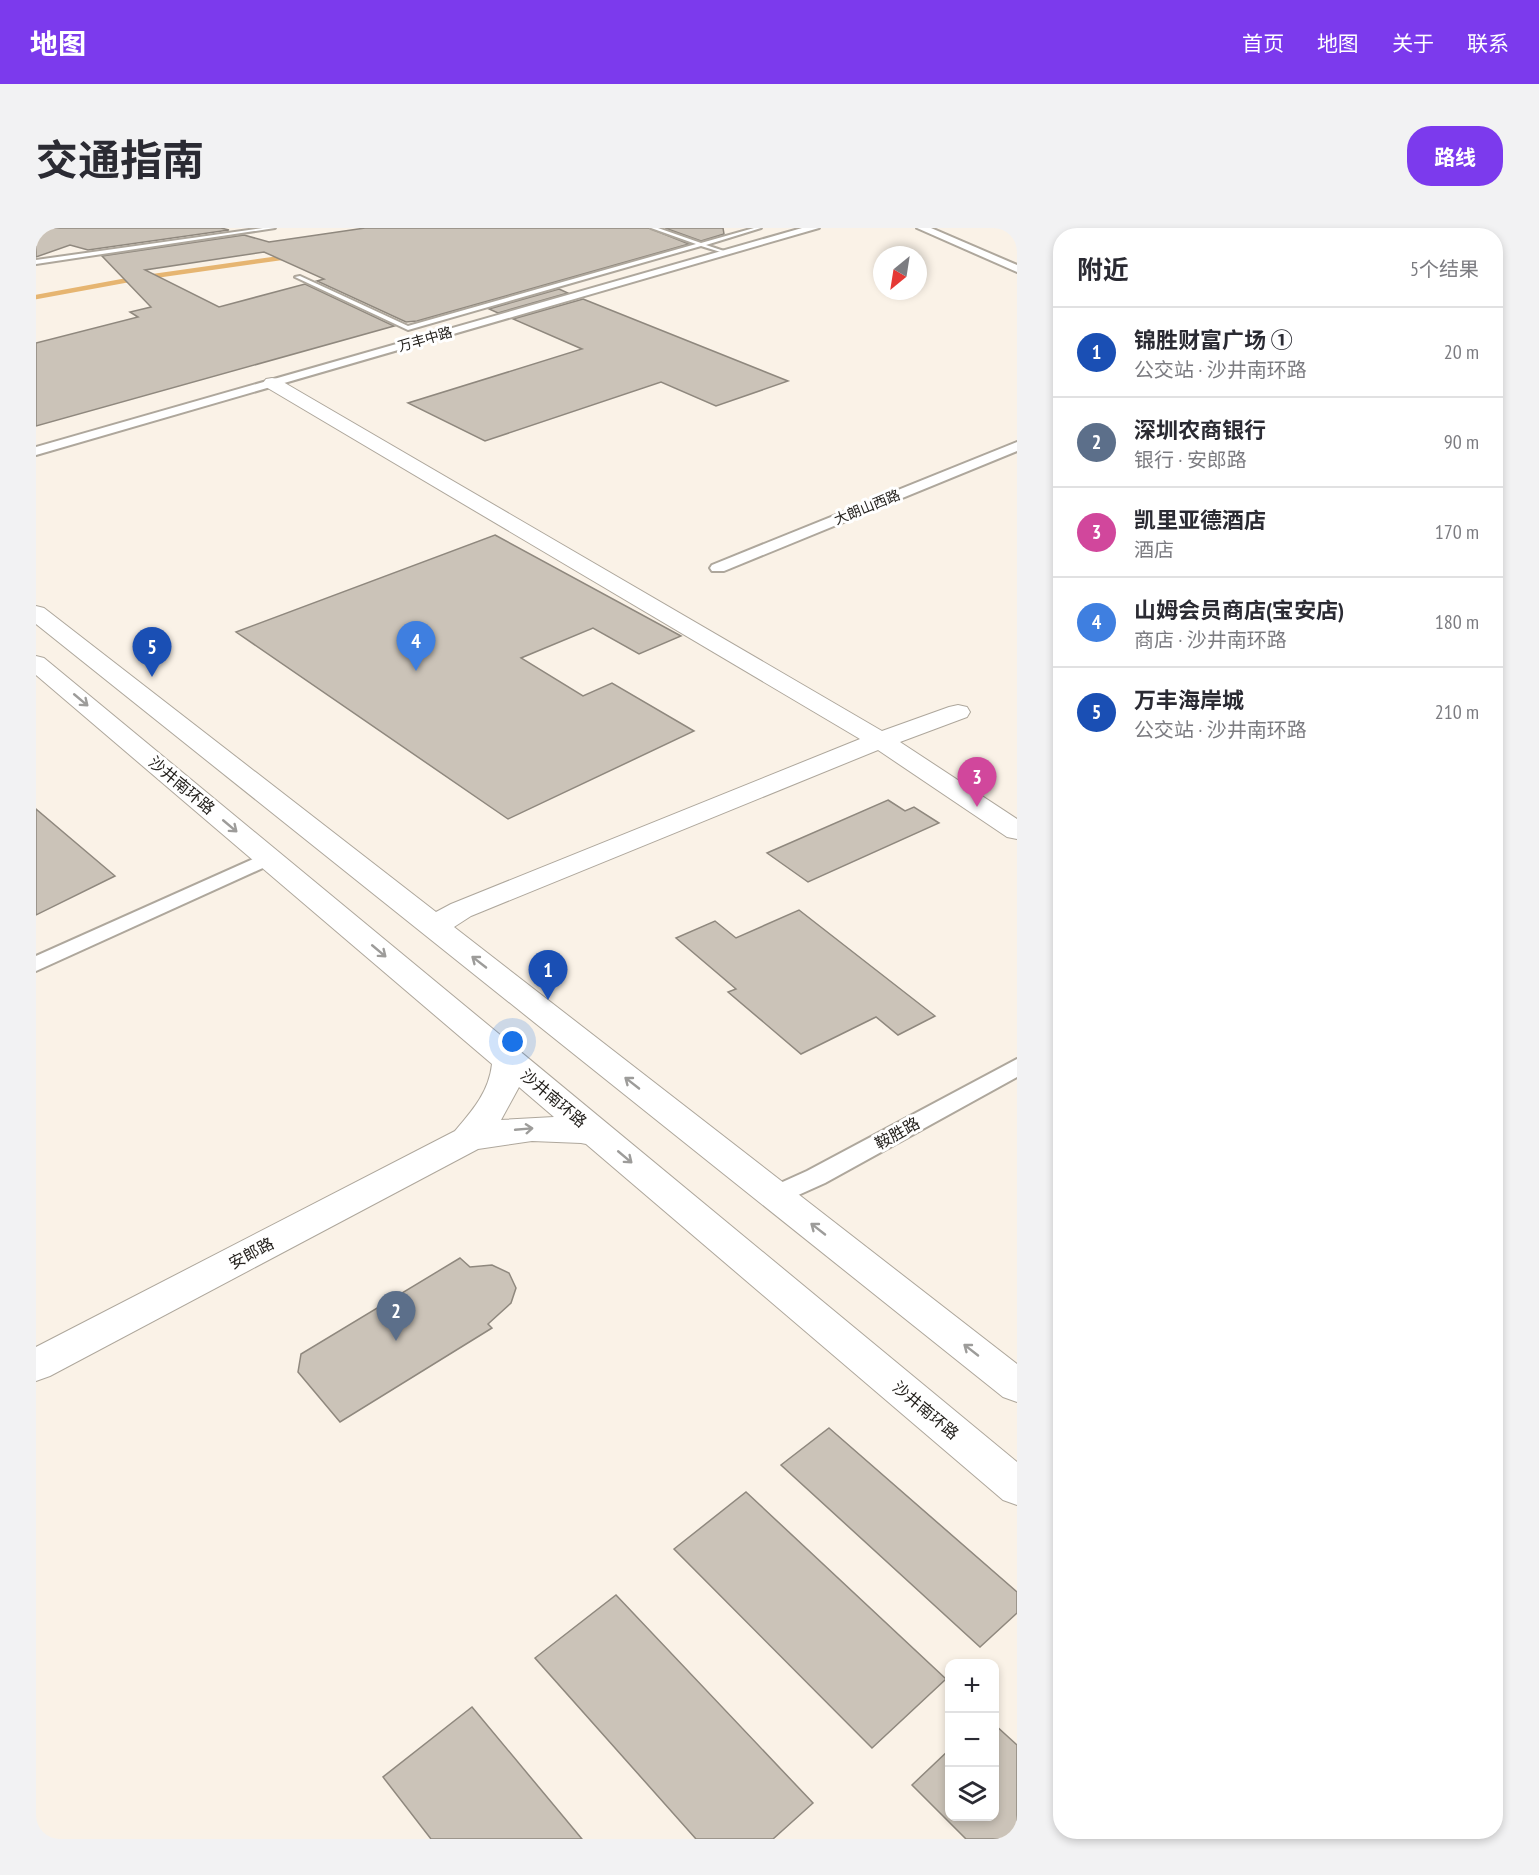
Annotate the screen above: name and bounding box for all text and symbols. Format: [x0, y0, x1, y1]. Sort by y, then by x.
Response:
text: 地图 [30, 25, 86, 62]
text: 首页 [1242, 30, 1284, 57]
text: 地图 [1317, 30, 1359, 57]
text: 关于 [1392, 30, 1434, 57]
text: 联系 [1467, 30, 1509, 57]
button: 路线 [1407, 126, 1503, 186]
text: 交通指南 [36, 132, 204, 187]
north arrow [873, 246, 927, 300]
text: 附近 [1077, 253, 1129, 286]
text: 5个结果 [1410, 256, 1479, 282]
street label: 万丰中路 [396, 323, 454, 355]
text: 锦胜财富广场 ① [1134, 326, 1293, 354]
text: 1 [1092, 339, 1101, 365]
text: 20 m [1444, 339, 1479, 365]
text: 公交站 · 沙井南环路 [1134, 357, 1307, 383]
text: 深圳农商银行 [1134, 416, 1266, 444]
text: 2 [1092, 429, 1101, 455]
text: 90 m [1444, 429, 1479, 455]
text: 银行 · 安郎路 [1134, 447, 1247, 473]
street label: 大朗山西路 [831, 486, 903, 528]
text: 凯里亚德酒店 [1134, 506, 1266, 534]
text: 3 [1092, 519, 1101, 545]
text: 170 m [1435, 519, 1479, 545]
text: 酒店 [1134, 537, 1174, 563]
text: 山姆会员商店(宝安店) [1134, 596, 1344, 624]
text: 4 [1092, 609, 1101, 635]
text: 180 m [1435, 609, 1479, 635]
pin: 4 [396, 622, 436, 671]
text: 商店 · 沙井南环路 [1134, 627, 1287, 653]
pin: 5 [132, 628, 172, 677]
text: 万丰海岸城 [1134, 686, 1244, 714]
one-way arrow [73, 693, 88, 707]
text: 5 [1092, 699, 1101, 725]
text: 210 m [1435, 699, 1479, 725]
text: 公交站 · 沙井南环路 [1134, 717, 1307, 743]
street label: 沙井南环路 [145, 752, 219, 818]
pin: 3 [958, 758, 996, 807]
one-way arrow [222, 819, 238, 832]
one-way arrow [371, 944, 386, 958]
pin: 1 [528, 950, 568, 1000]
one-way arrow [471, 955, 487, 968]
your location [498, 1027, 527, 1056]
street label: 沙井南环路 [517, 1065, 591, 1131]
one-way arrow [624, 1076, 640, 1089]
street label: 鞍胜路 [871, 1113, 923, 1153]
one-way arrow [513, 1123, 533, 1134]
one-way arrow [617, 1151, 633, 1164]
one-way arrow [810, 1223, 826, 1236]
street label: 安郎路 [225, 1233, 277, 1273]
pin: 2 [376, 1292, 416, 1341]
one-way arrow [963, 1343, 979, 1356]
street label: 沙井南环路 [889, 1377, 963, 1443]
map controls [945, 1659, 999, 1821]
button: + [945, 1659, 999, 1713]
button: − [945, 1713, 999, 1767]
button: layers [945, 1767, 999, 1821]

